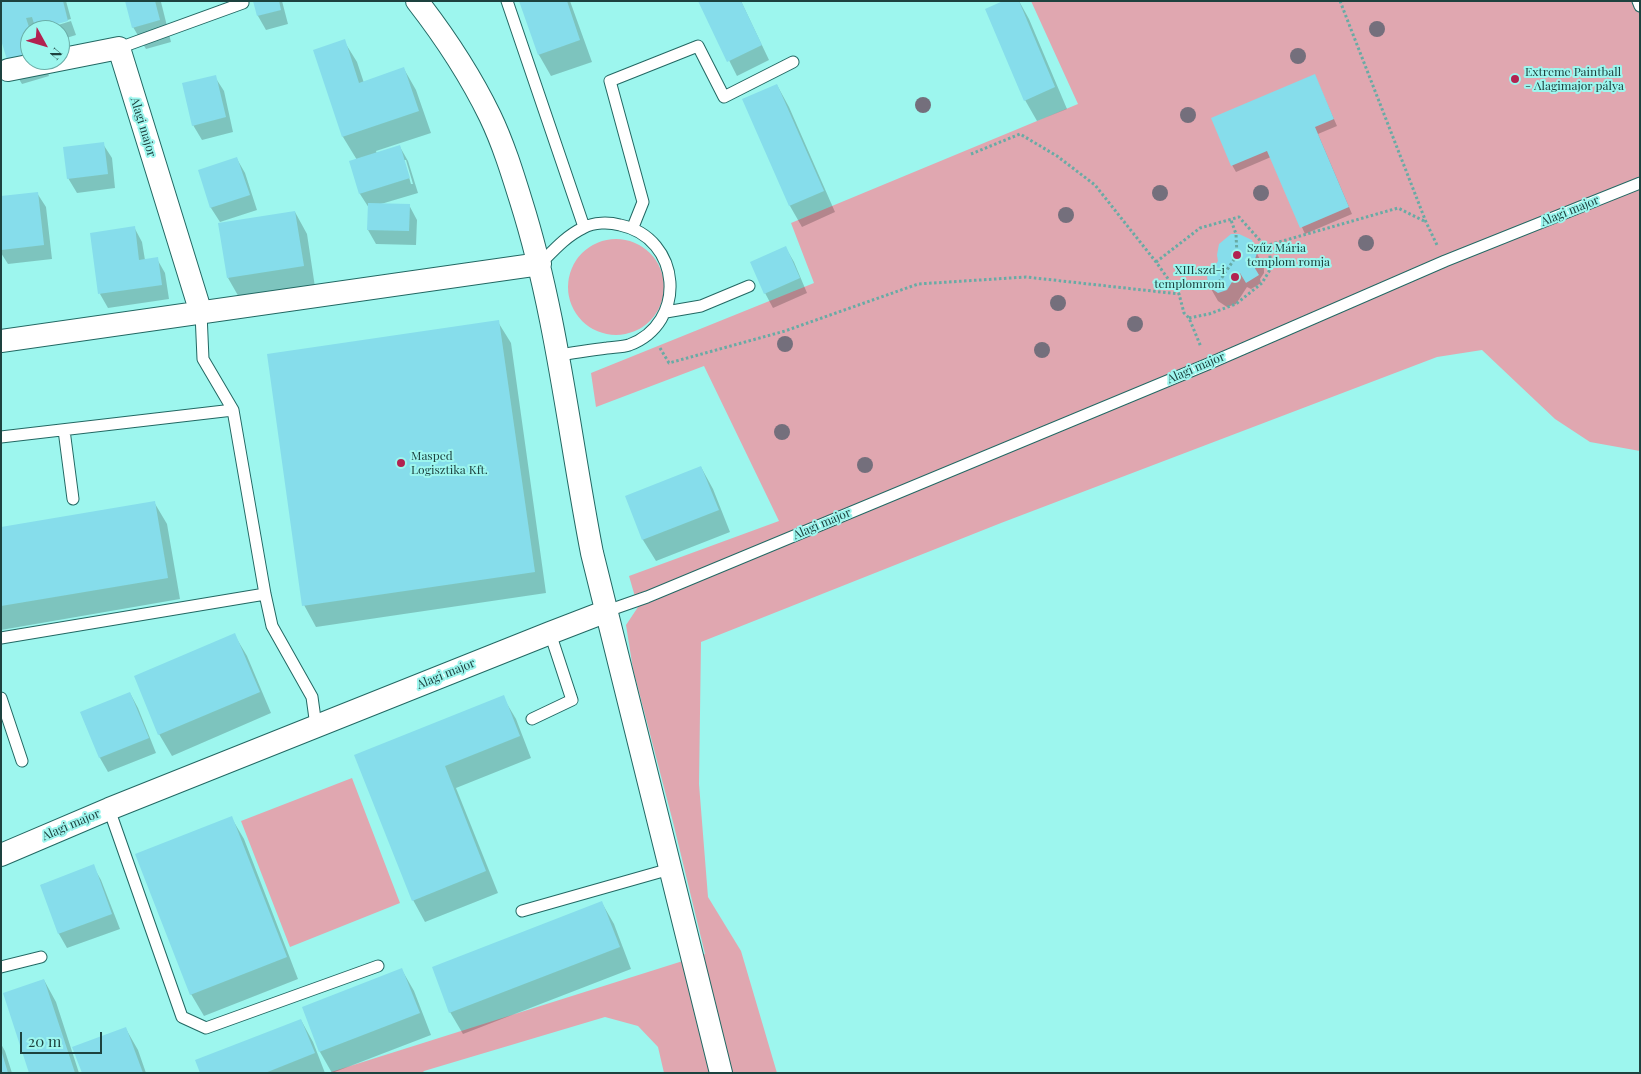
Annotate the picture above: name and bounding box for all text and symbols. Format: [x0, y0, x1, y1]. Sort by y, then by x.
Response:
north arrow [20, 20, 70, 70]
text: N [46, 44, 67, 64]
place label: Extreme Paintball - Alagimajor pálya [1525, 65, 1624, 93]
marker: Extreme Paintball - Alagimajor pálya [1509, 73, 1521, 85]
street label: Alagi major [127, 95, 159, 159]
street label: Alagi major [1539, 193, 1601, 229]
place label: Szűz Mária templom romja [1247, 241, 1330, 269]
marker: Szűz Mária templom romja [1231, 249, 1243, 261]
place label: XIII.szd-i templomrom [1154, 263, 1225, 291]
marker: XIII.szd-i templomrom [1229, 271, 1241, 283]
street label: Alagi major [1165, 349, 1227, 387]
place label: Masped Logisztika Kft. [411, 449, 488, 477]
marker: Masped Logisztika Kft. [395, 457, 407, 469]
street label: Alagi major [791, 505, 853, 543]
street label: Alagi major [415, 656, 477, 692]
street label: Alagi major [40, 806, 102, 844]
scale bar [22, 1022, 105, 1054]
text: 20 m [28, 1031, 61, 1051]

